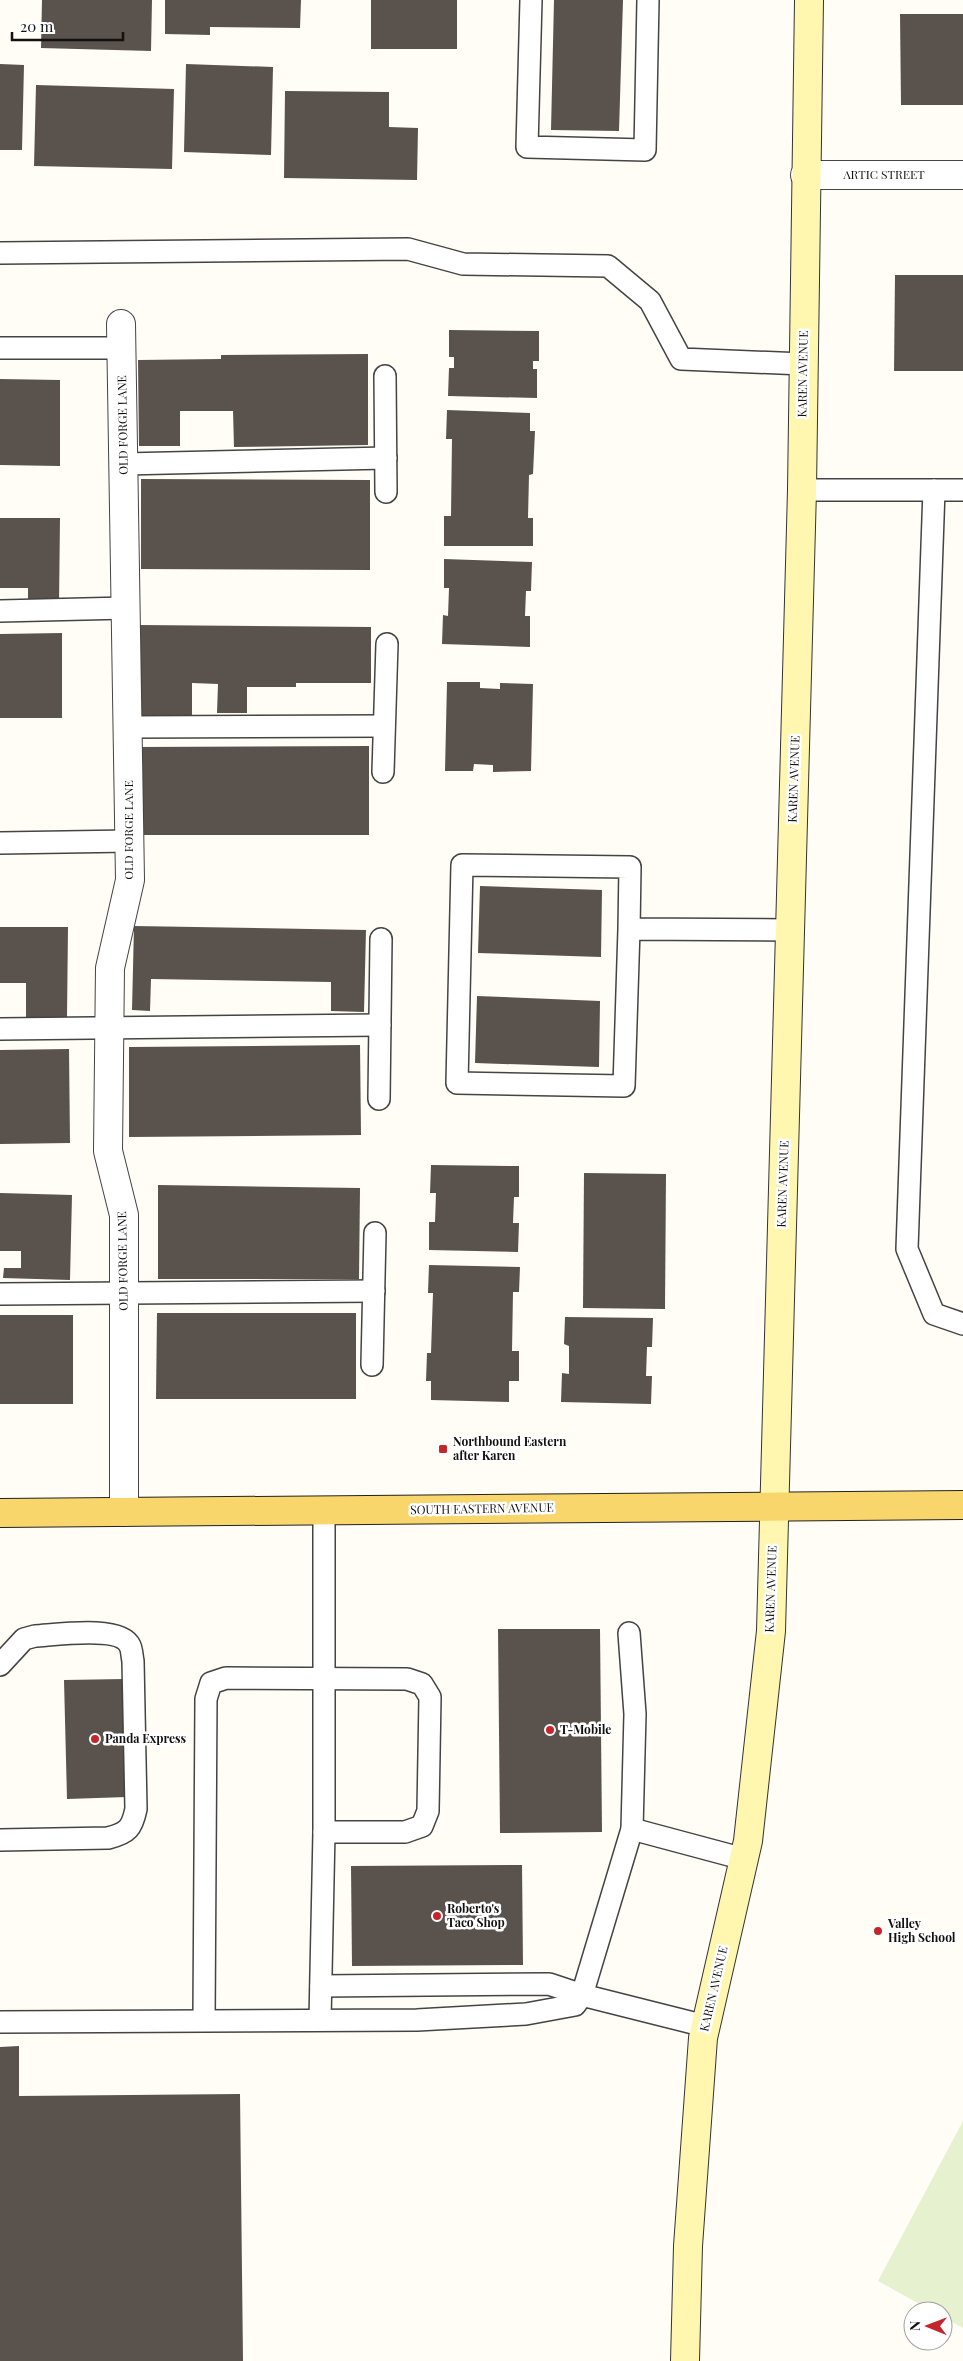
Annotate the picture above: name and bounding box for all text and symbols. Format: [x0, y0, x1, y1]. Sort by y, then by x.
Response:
scale bar [12, 10, 124, 42]
text: 20 m [20, 16, 54, 36]
street label: ARTIC STREET [842, 166, 925, 182]
street label: KAREN AVENUE [793, 330, 811, 418]
street label: OLD FORGE LANE [113, 375, 131, 475]
street label: KAREN AVENUE [783, 735, 803, 823]
street label: OLD FORGE LANE [120, 780, 136, 880]
street label: KAREN AVENUE [772, 1140, 792, 1228]
street label: OLD FORGE LANE [113, 1211, 131, 1311]
place label: Northbound Eastern after Karen [453, 1433, 567, 1463]
marker: Northbound Eastern after Karen [437, 1443, 449, 1455]
street label: SOUTH EASTERN AVENUE [410, 1499, 554, 1517]
street label: KAREN AVENUE [760, 1545, 780, 1633]
place label: T-Mobile [560, 1721, 611, 1737]
marker: T-Mobile [544, 1724, 556, 1736]
place label: Panda Express [105, 1730, 187, 1746]
marker: Panda Express [89, 1733, 101, 1745]
place label: Roberto's Taco Shop [447, 1900, 505, 1930]
marker: Roberto's Taco Shop [431, 1910, 443, 1922]
place label: Valley High School [887, 1915, 956, 1945]
marker: Valley High School [872, 1925, 884, 1937]
street label: KAREN AVENUE [695, 1945, 731, 2033]
north arrow [903, 2301, 953, 2351]
text: N [905, 2321, 924, 2331]

